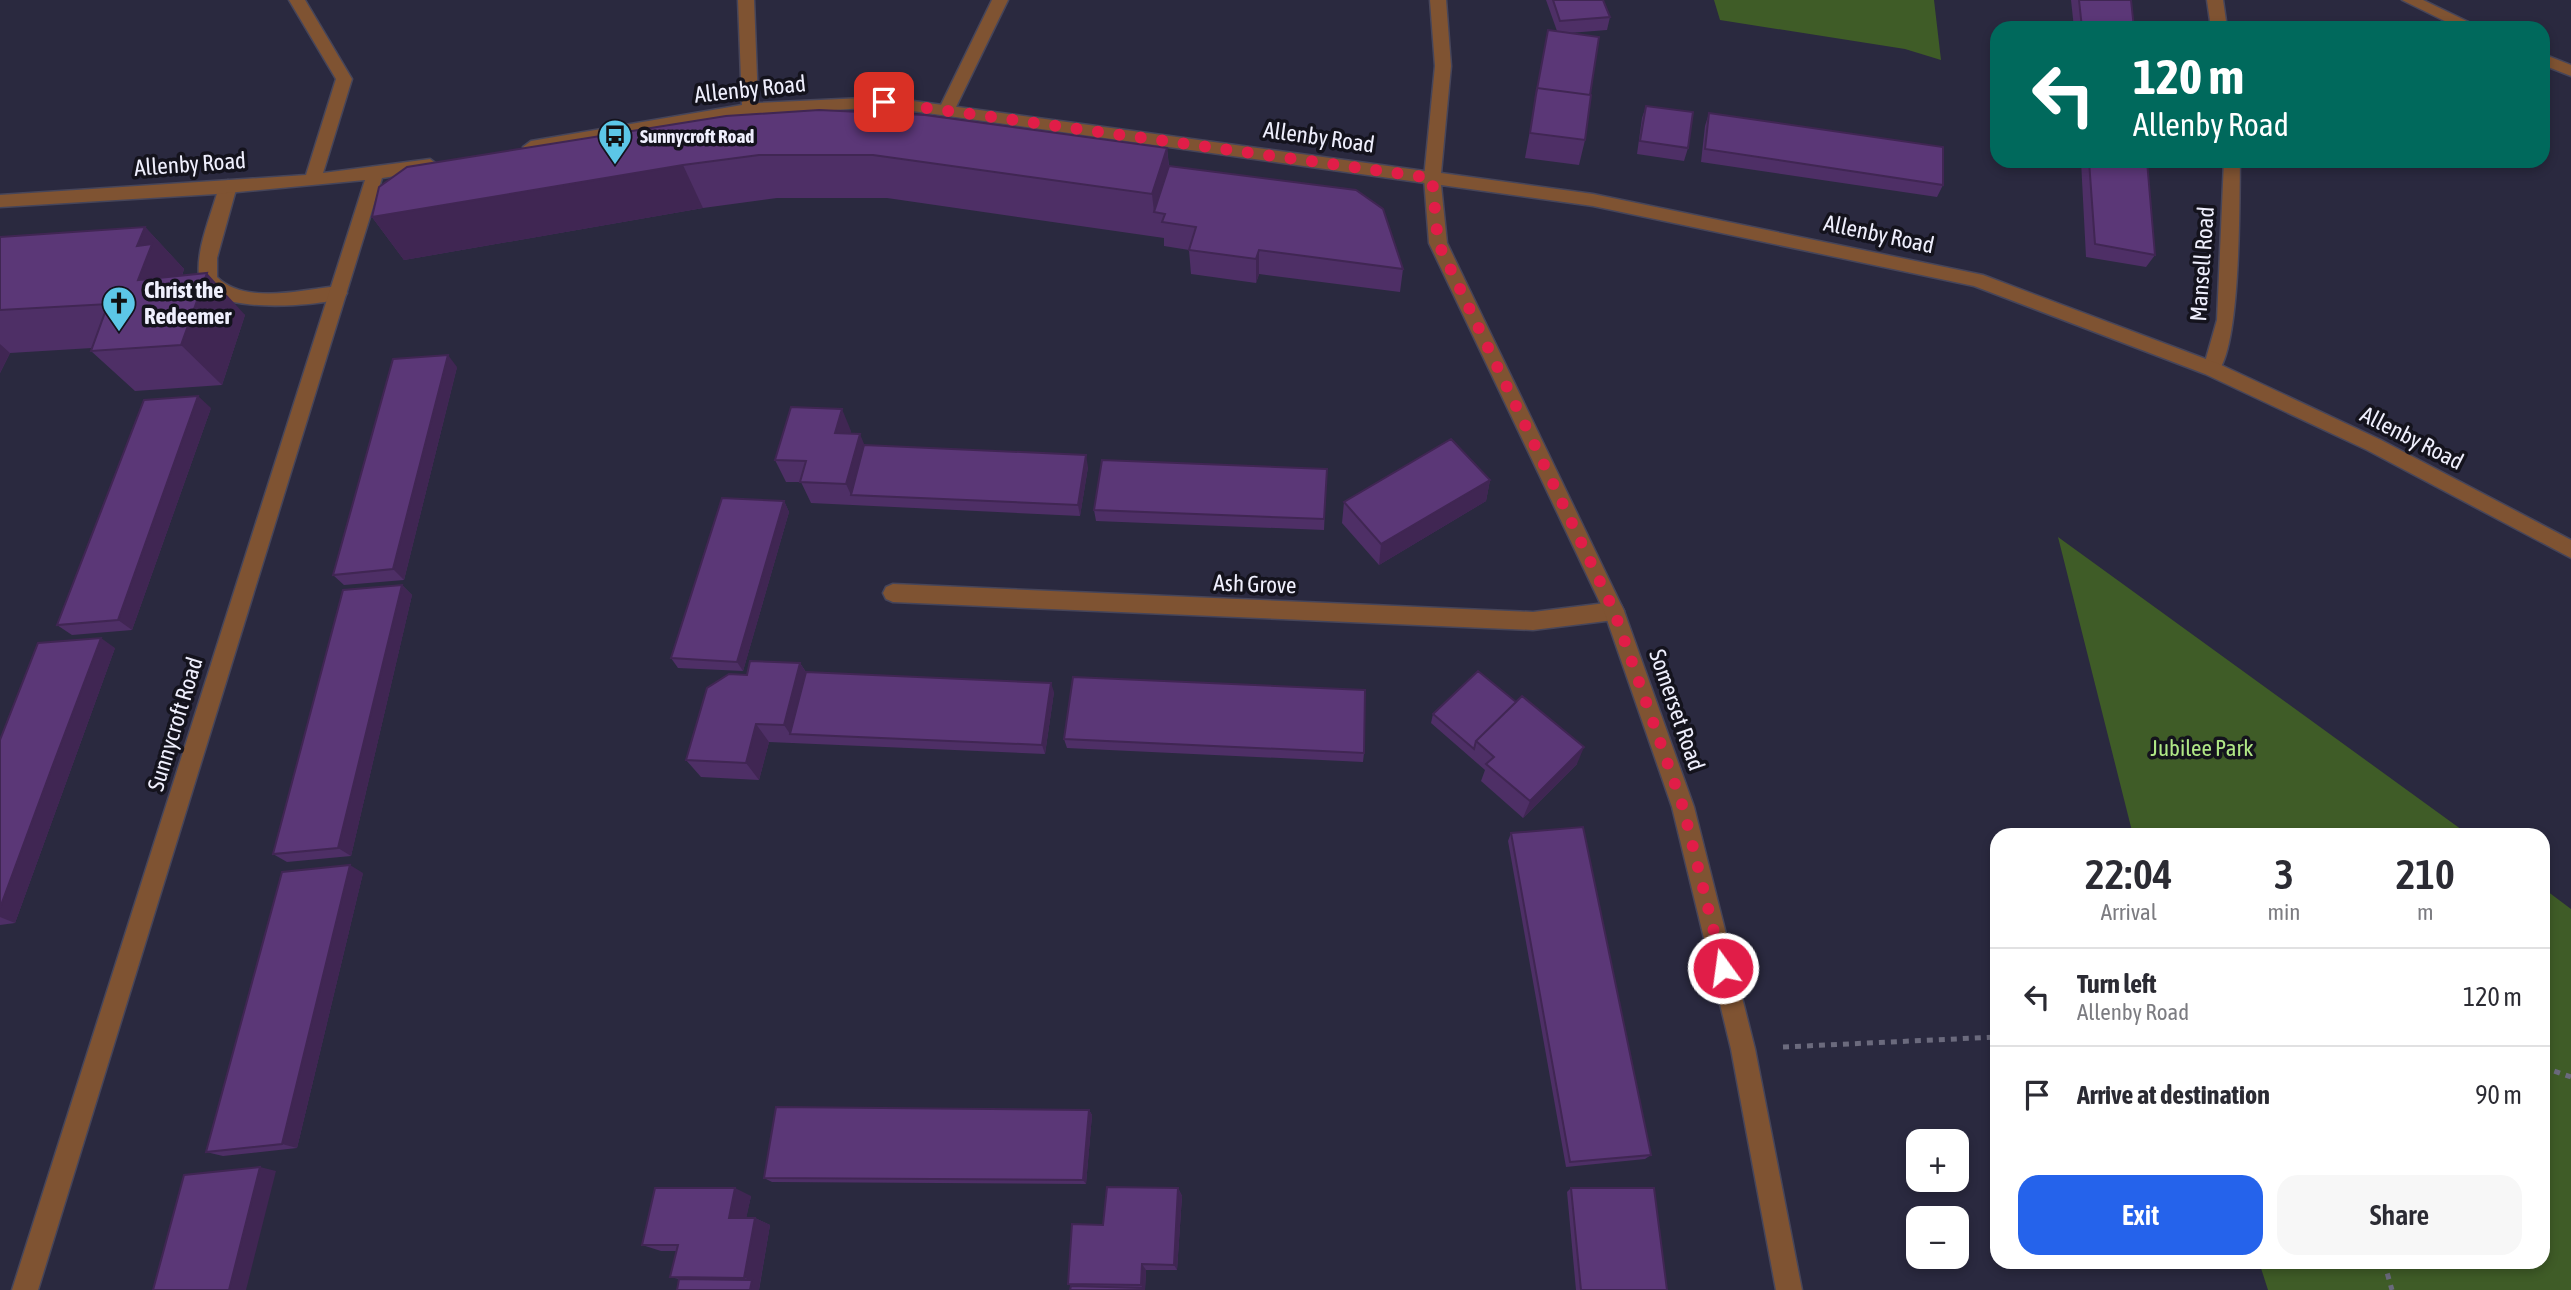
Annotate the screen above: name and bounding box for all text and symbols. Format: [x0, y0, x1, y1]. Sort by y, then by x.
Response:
text: 120 m [2133, 48, 2244, 104]
icon: left [2018, 49, 2109, 140]
street label: Allenby Road [693, 70, 807, 108]
pin [854, 72, 914, 132]
icon: arrive [865, 83, 903, 121]
text: Allenby Road [2133, 106, 2289, 143]
street label: Allenby Road [1262, 116, 1376, 158]
bus stop icon: Sunnycroft Road [596, 117, 634, 166]
place label: Sunnycroft Road [640, 125, 754, 147]
street label: Allenby Road [133, 147, 247, 181]
street label: Mansell Road [2185, 206, 2219, 322]
street label: Allenby Road [1821, 210, 1937, 258]
place label: Christ the Redeemer [144, 277, 233, 329]
church icon: Christ the Redeemer [100, 284, 138, 333]
street label: Allenby Road [2356, 401, 2468, 475]
street label: Ash Grove [1213, 570, 1297, 598]
street label: Somerset Road [1644, 646, 1710, 774]
street label: Sunnycroft Road [142, 654, 208, 794]
park label: Jubilee Park [2151, 735, 2253, 761]
text: 22:04 [2085, 850, 2172, 898]
text: 3 [2274, 850, 2294, 898]
text: 210 [2396, 850, 2455, 898]
text: Arrival [2101, 899, 2157, 925]
text: min [2268, 899, 2301, 925]
text: m [2417, 899, 2434, 925]
position arrow [1686, 931, 1760, 1005]
text: Turn left [2077, 969, 2157, 999]
icon: left [2018, 978, 2056, 1016]
text: 120 m [2463, 982, 2522, 1012]
text: Allenby Road [2077, 999, 2189, 1025]
icon: arrive [2018, 1076, 2056, 1114]
text: Arrive at destination [2077, 1080, 2270, 1110]
text: 90 m [2475, 1080, 2522, 1110]
map controls [1906, 1129, 1969, 1269]
button: + [1906, 1129, 1969, 1192]
button: Exit [2018, 1175, 2263, 1255]
button: Share [2277, 1175, 2522, 1255]
button: − [1906, 1206, 1969, 1269]

